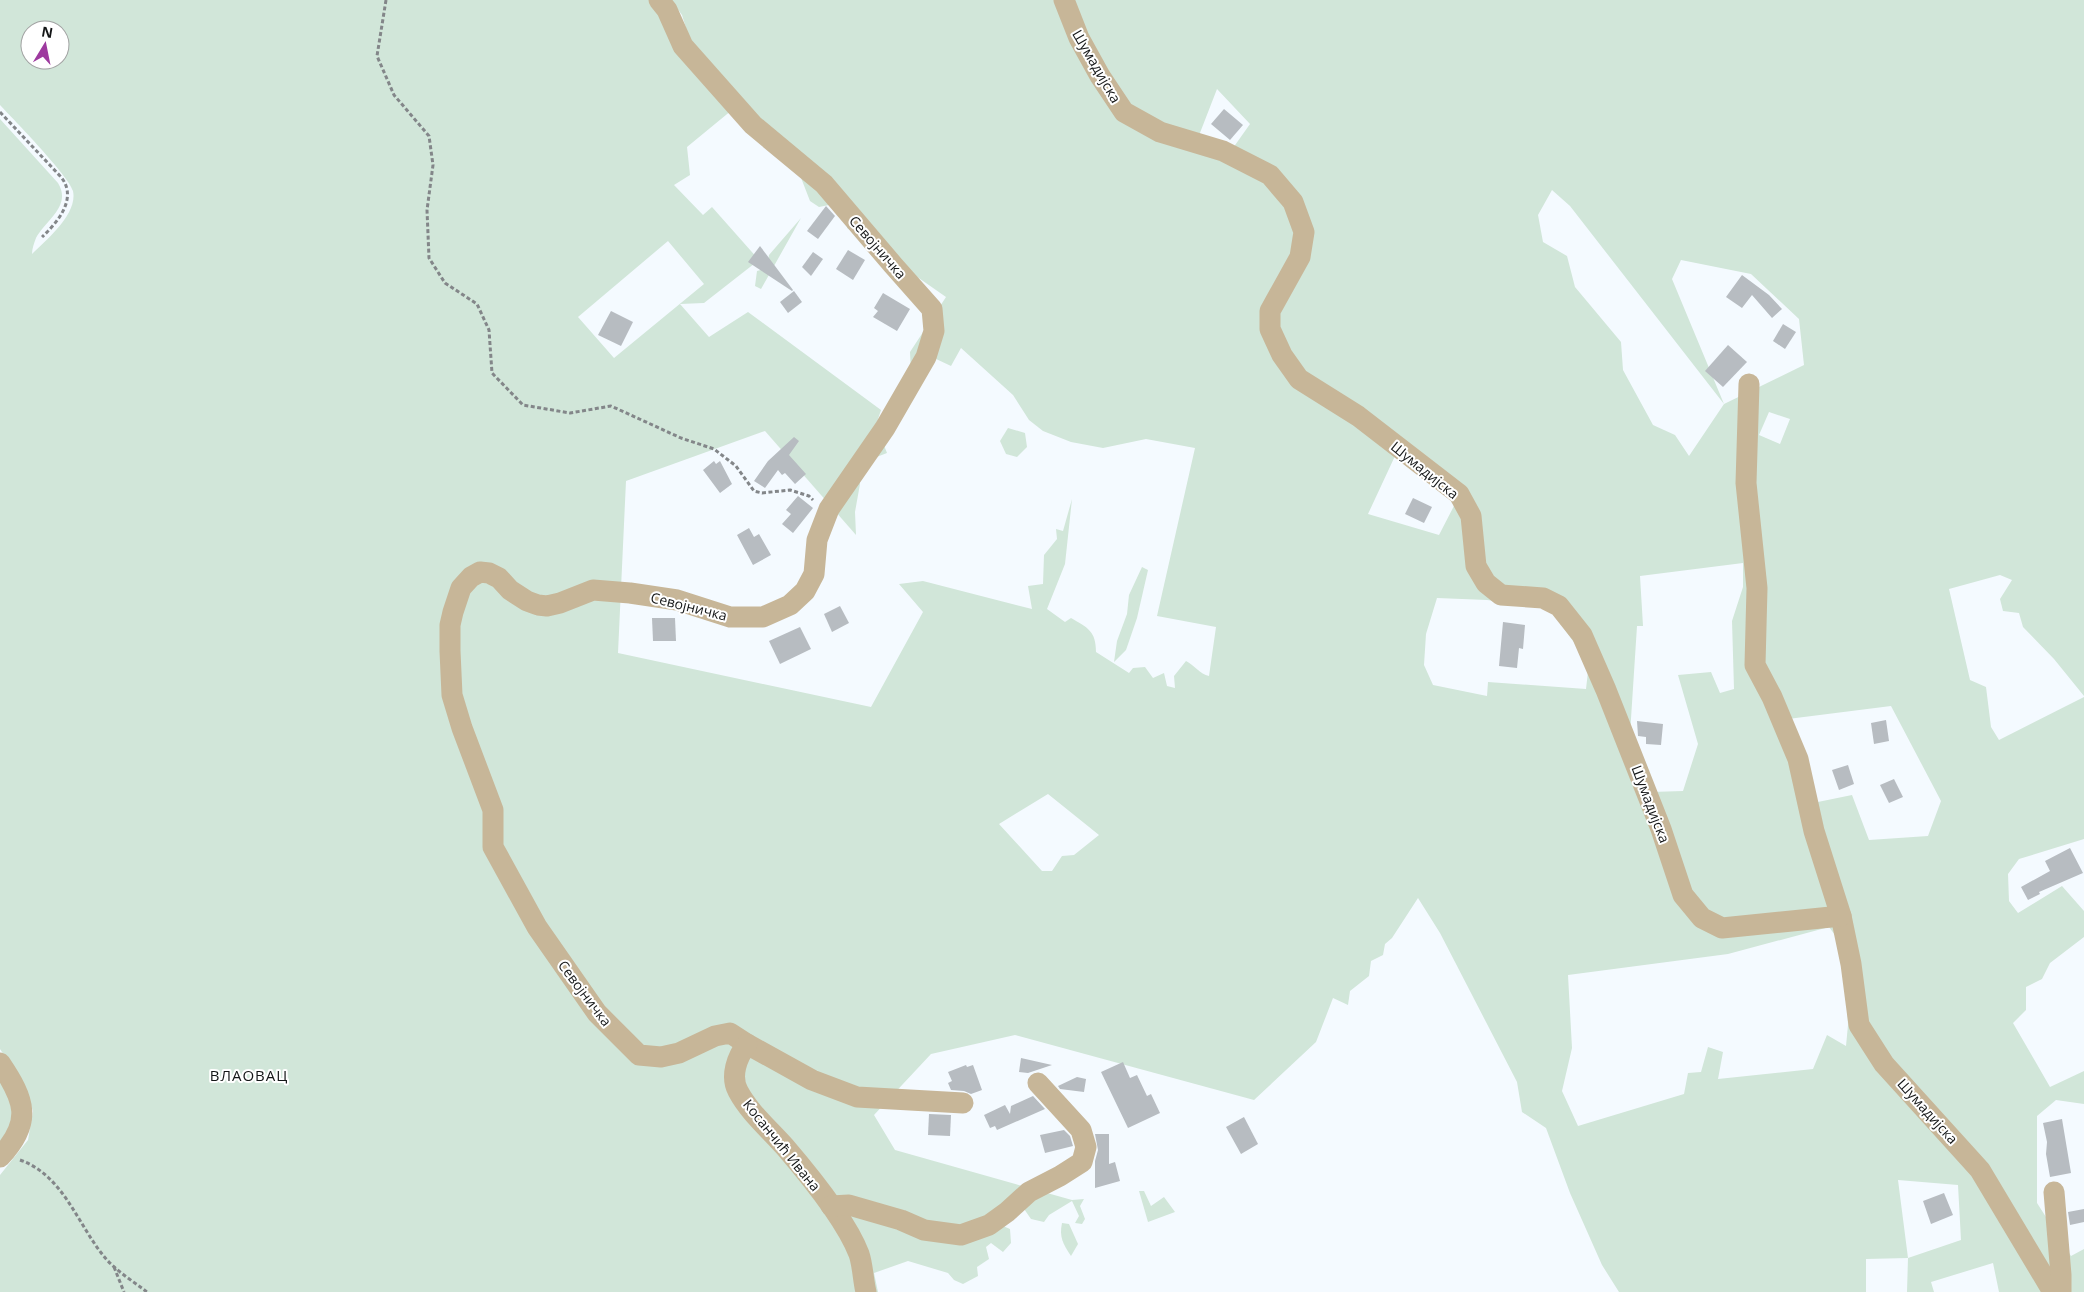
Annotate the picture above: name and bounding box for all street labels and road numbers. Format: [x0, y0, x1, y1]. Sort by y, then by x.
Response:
street label: Шумадијска [1068, 26, 1126, 106]
street label: Севојничка [845, 211, 911, 283]
street label: Шумадијска [1387, 437, 1463, 503]
street label: Севојничка [649, 587, 729, 625]
street label: Шумадијска [1627, 762, 1675, 846]
street label: Севојничка [554, 956, 616, 1030]
street label: Шумадијска [1894, 1074, 1962, 1148]
street label: Косанчић Ивана [739, 1095, 825, 1195]

